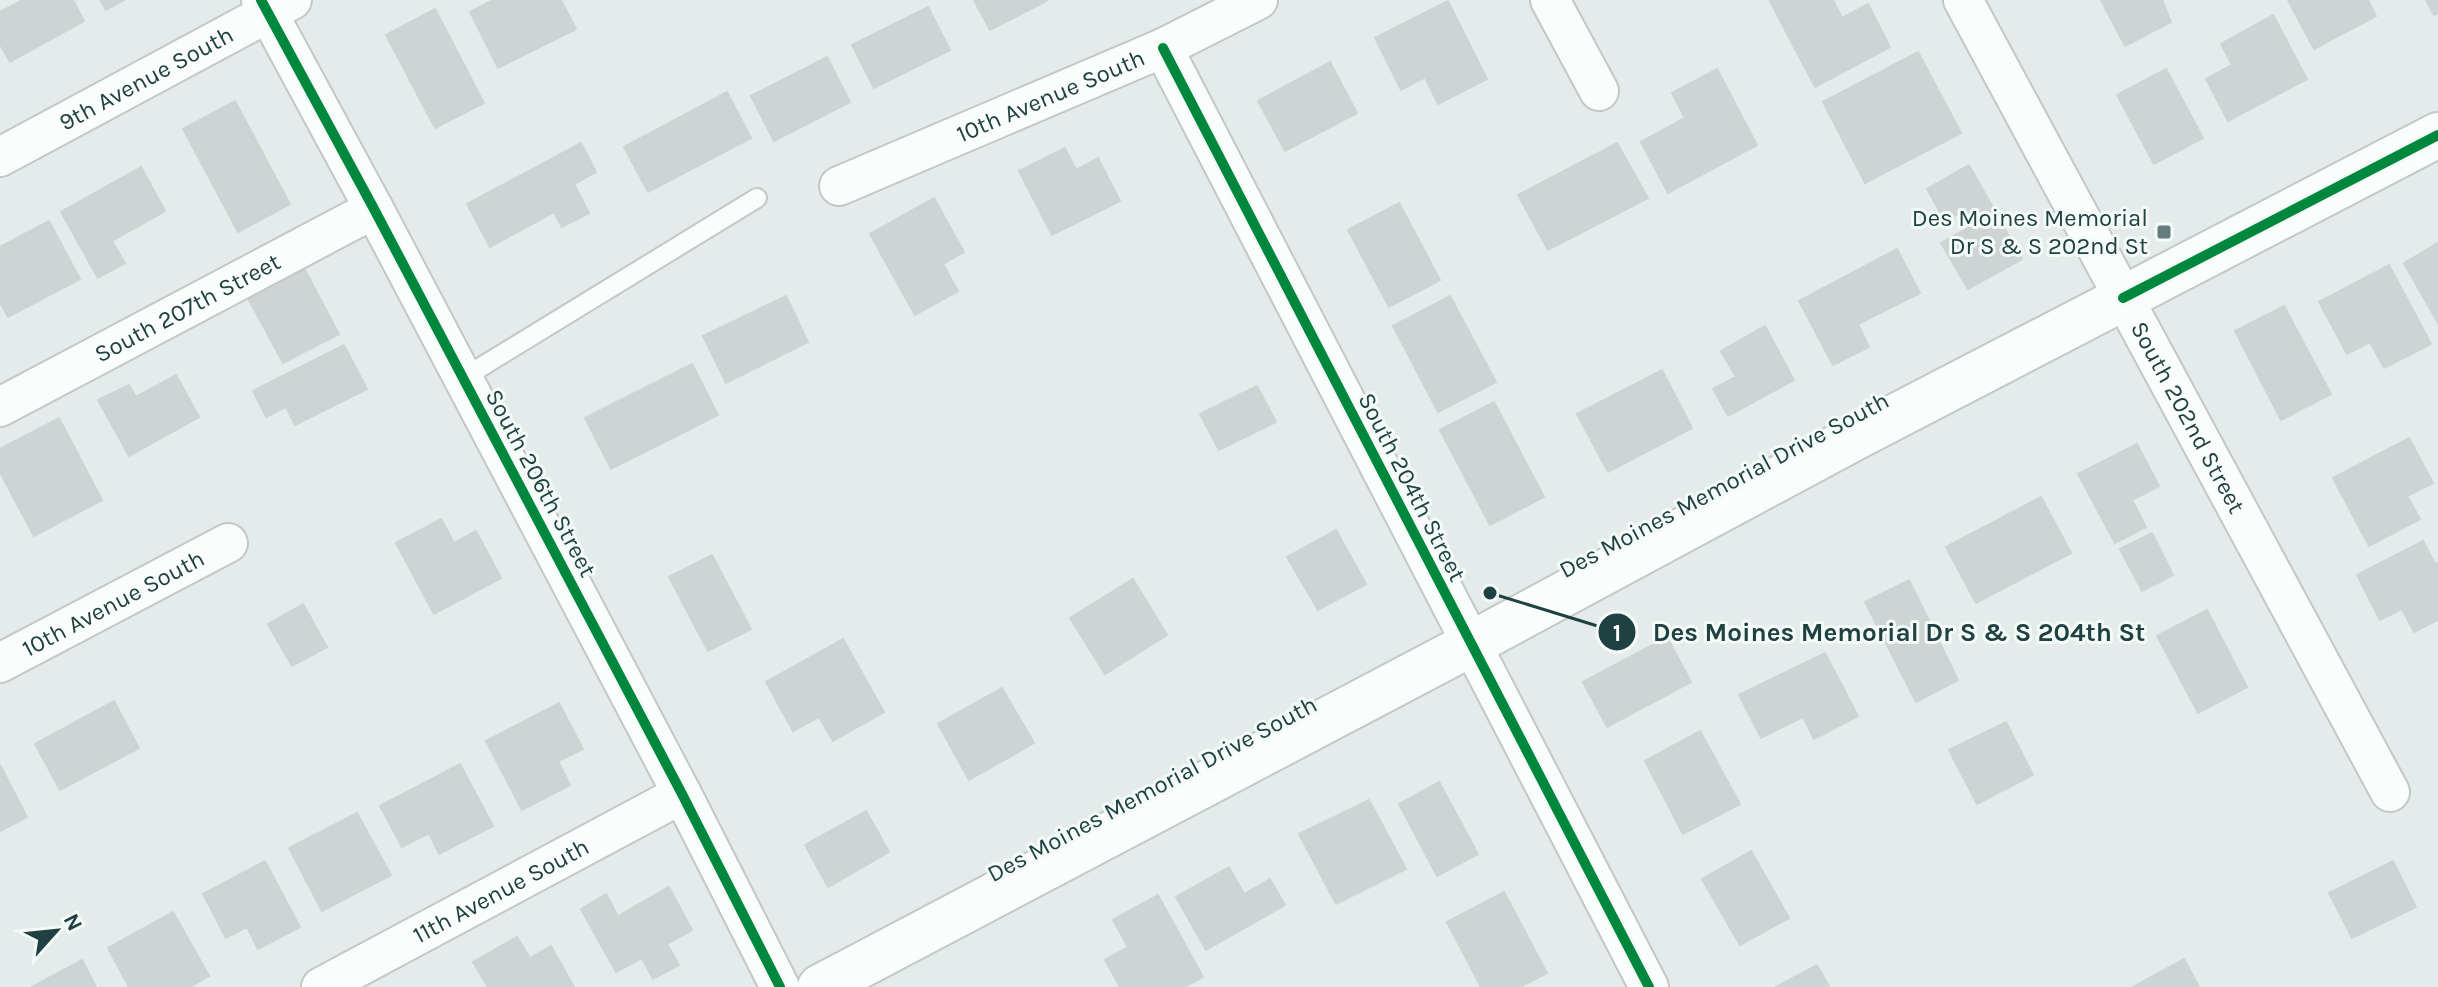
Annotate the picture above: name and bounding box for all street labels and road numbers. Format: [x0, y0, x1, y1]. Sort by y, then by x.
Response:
street label: 9th Avenue South [54, 20, 238, 137]
street label: 10th Avenue South [952, 43, 1149, 148]
street label: South 207th Street [90, 247, 285, 368]
street label: South 202nd Street [2125, 316, 2251, 518]
street label: South 206th Street [480, 384, 602, 582]
street label: Des Moines Memorial Drive South [1554, 386, 1894, 584]
street label: South 204th Street [1352, 388, 1472, 586]
street label: 10th Avenue South [17, 544, 209, 663]
street label: Des Moines Memorial Drive South [982, 690, 1322, 888]
street label: 11th Avenue South [408, 832, 594, 949]

